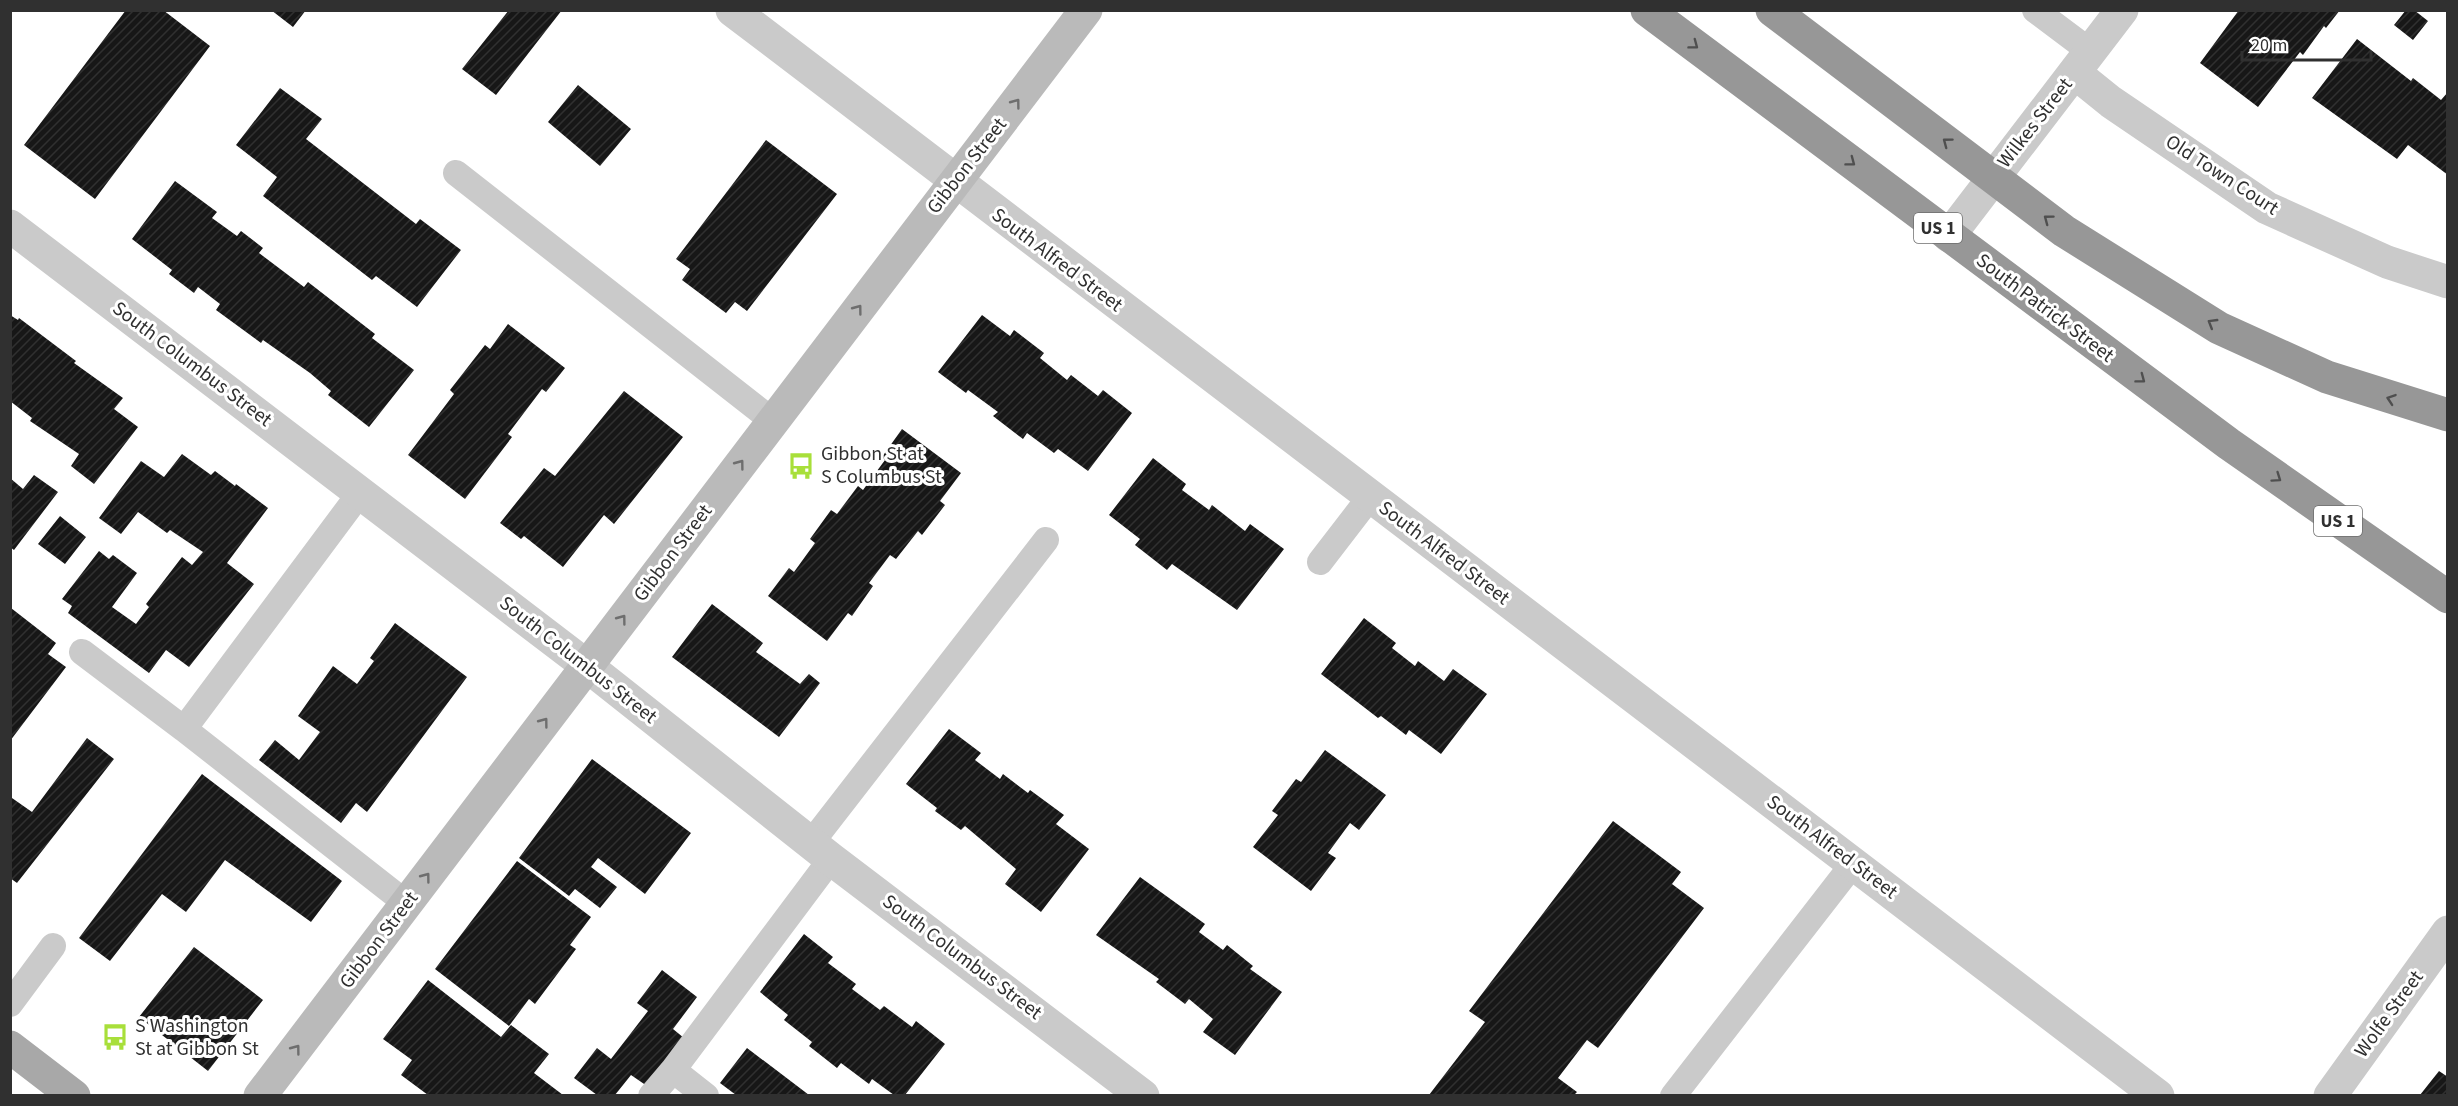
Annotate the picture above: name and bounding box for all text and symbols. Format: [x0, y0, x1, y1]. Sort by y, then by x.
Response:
scale bar [2242, 24, 2371, 62]
text: 20 m [2251, 33, 2287, 58]
one-way arrow [1687, 38, 1698, 49]
street label: Wilkes Street [1991, 72, 2079, 174]
one-way arrow [1008, 98, 1019, 109]
street label: Gibbon Street [920, 112, 1014, 220]
street label: Old Town Court [2160, 128, 2284, 222]
one-way arrow [1943, 138, 1954, 149]
one-way arrow [1844, 154, 1855, 165]
street label: South Alfred Street [986, 201, 1129, 319]
road number: US 1 [1914, 213, 1962, 243]
one-way arrow [2043, 215, 2054, 226]
street label: South Patrick Street [1970, 247, 2120, 369]
street label: South Columbus Street [106, 295, 278, 433]
one-way arrow [850, 304, 861, 315]
one-way arrow [2208, 319, 2218, 331]
one-way arrow [2135, 372, 2146, 383]
one-way arrow [2386, 394, 2397, 406]
place label: Gibbon St at S Columbus St [821, 440, 942, 491]
bus stop icon: Gibbon St at S Columbus St [786, 451, 816, 481]
one-way arrow [733, 460, 744, 471]
one-way arrow [2270, 471, 2281, 482]
street label: South Alfred Street [1373, 494, 1516, 612]
street label: Gibbon Street [627, 498, 719, 607]
road number: US 1 [2314, 506, 2362, 536]
street label: South Columbus Street [493, 589, 663, 731]
one-way arrow [615, 615, 626, 626]
one-way arrow [537, 717, 548, 728]
street label: South Alfred Street [1761, 788, 1904, 906]
one-way arrow [419, 872, 430, 883]
street label: Gibbon Street [333, 885, 425, 994]
street label: South Columbus Street [876, 888, 1048, 1026]
street label: Wolfe Street [2348, 965, 2430, 1063]
place label: S Washington St at Gibbon St [135, 1012, 259, 1063]
bus stop icon: S Washington St at Gibbon St [100, 1022, 130, 1052]
one-way arrow [289, 1045, 300, 1056]

